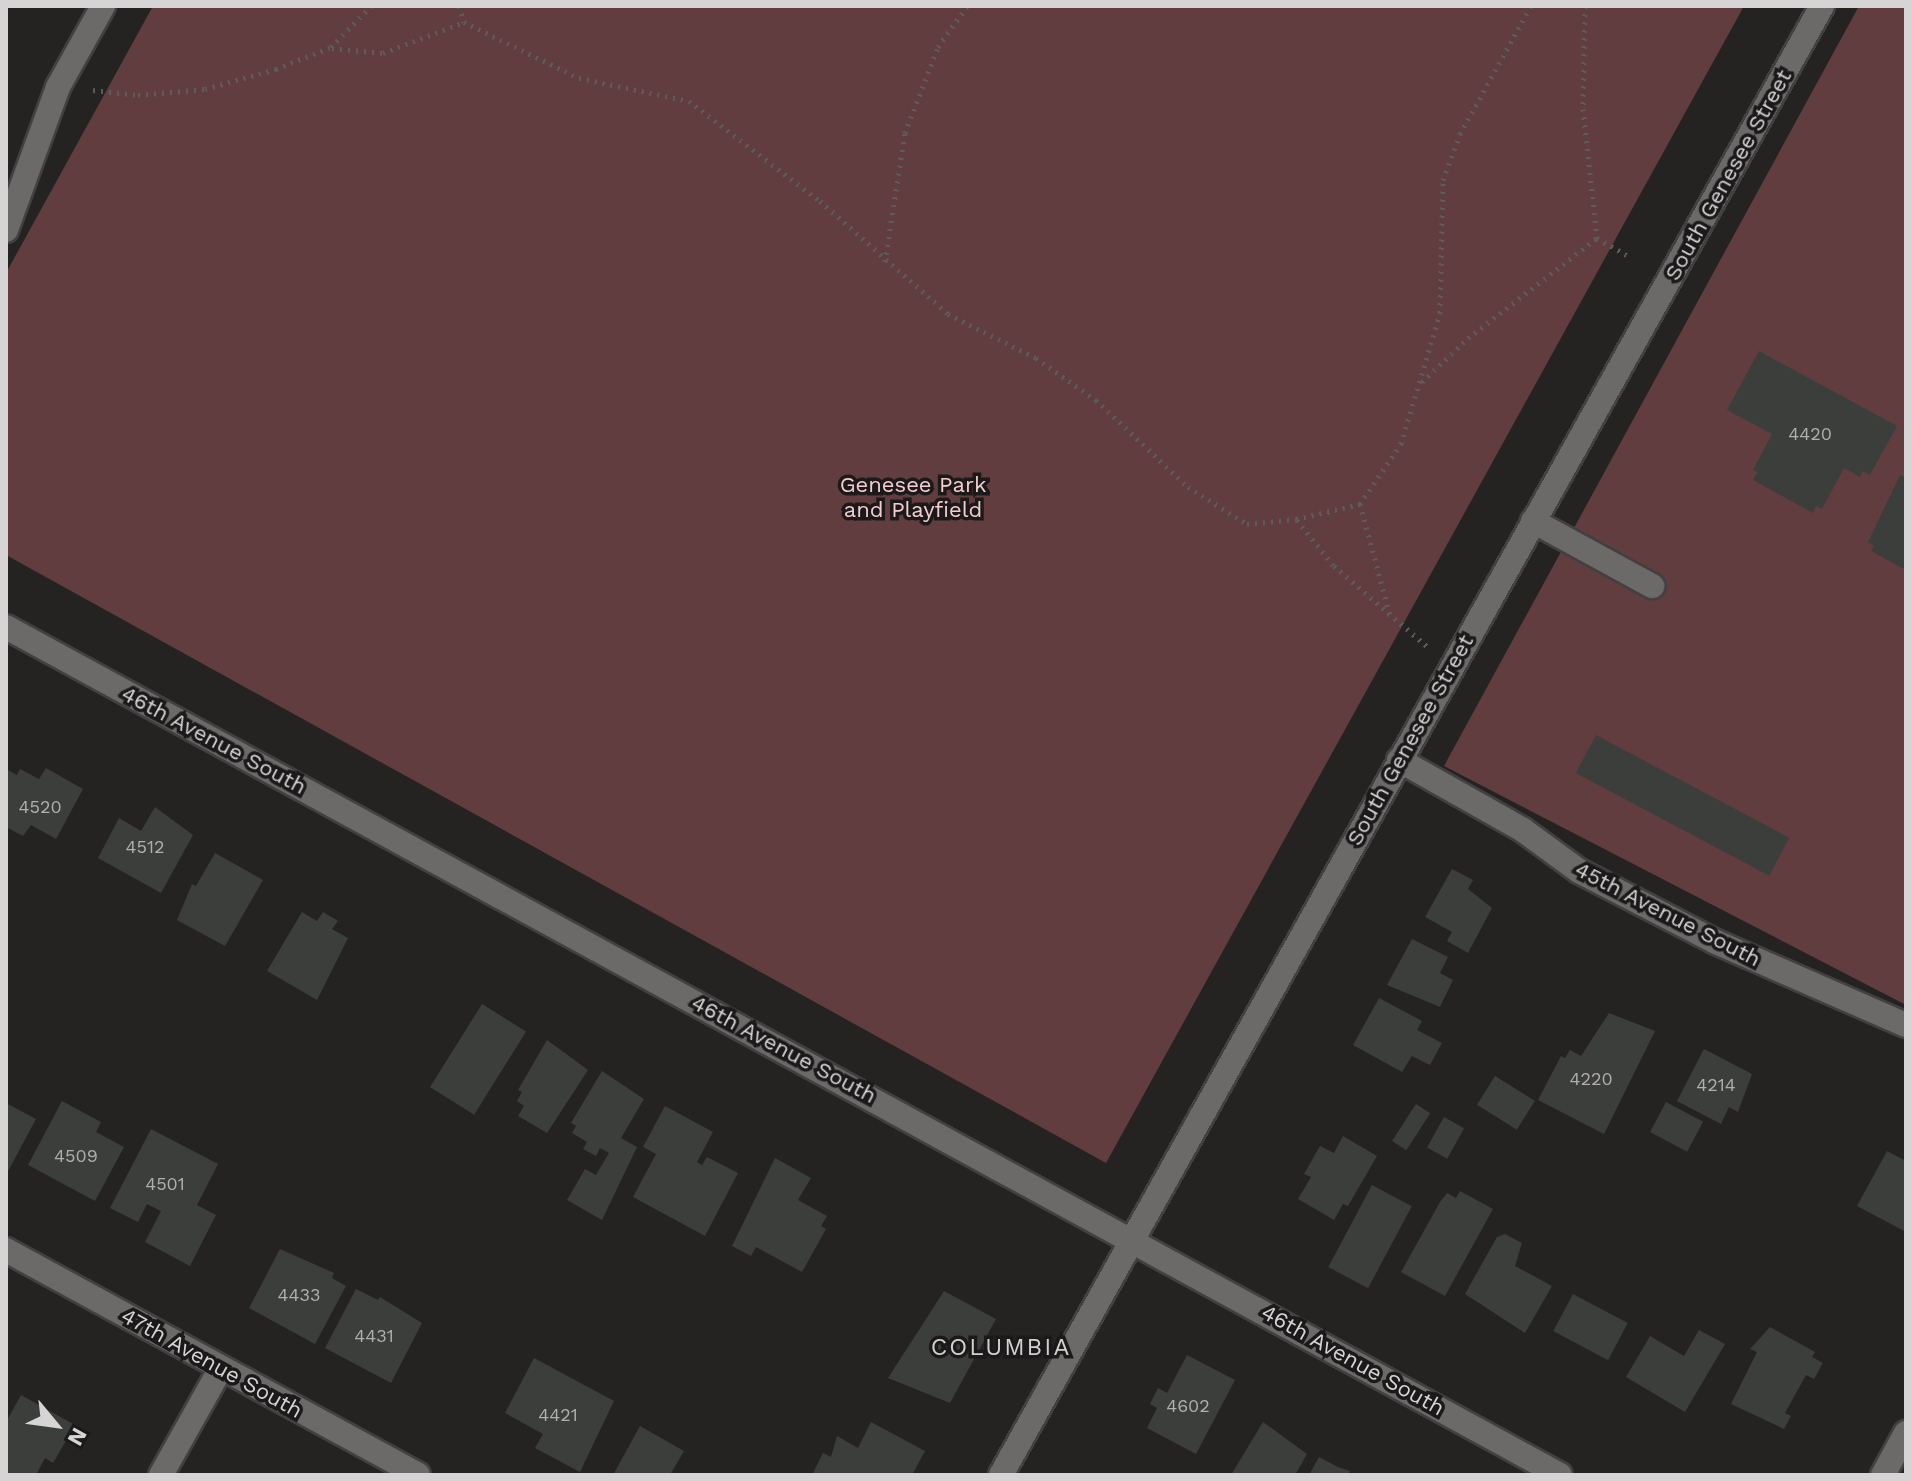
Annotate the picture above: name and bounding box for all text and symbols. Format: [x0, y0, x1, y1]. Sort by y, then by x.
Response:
street label: South Genesee Street [1659, 65, 1797, 285]
house number: 4420 [1788, 423, 1832, 445]
park label: Genesee Park and Playfield [840, 471, 986, 522]
street label: South Genesee Street [1341, 630, 1479, 850]
street label: 46th Avenue South [117, 680, 311, 800]
house number: 4520 [18, 796, 62, 818]
house number: 4512 [126, 836, 164, 858]
street label: 45th Avenue South [1570, 856, 1766, 972]
street label: 46th Avenue South [687, 989, 881, 1109]
house number: 4220 [1569, 1068, 1613, 1090]
house number: 4214 [1696, 1074, 1736, 1096]
house number: 4509 [54, 1145, 98, 1167]
house number: 4501 [145, 1173, 185, 1195]
house number: 4433 [278, 1284, 320, 1306]
street label: 46th Avenue South [1256, 1298, 1450, 1422]
street label: 47th Avenue South [116, 1302, 308, 1424]
house number: 4431 [354, 1325, 394, 1347]
district label: COLUMBIA [931, 1334, 1071, 1362]
north arrow [16, 1385, 96, 1465]
house number: 4602 [1166, 1395, 1210, 1417]
house number: 4421 [538, 1404, 578, 1426]
text: N [63, 1424, 92, 1450]

